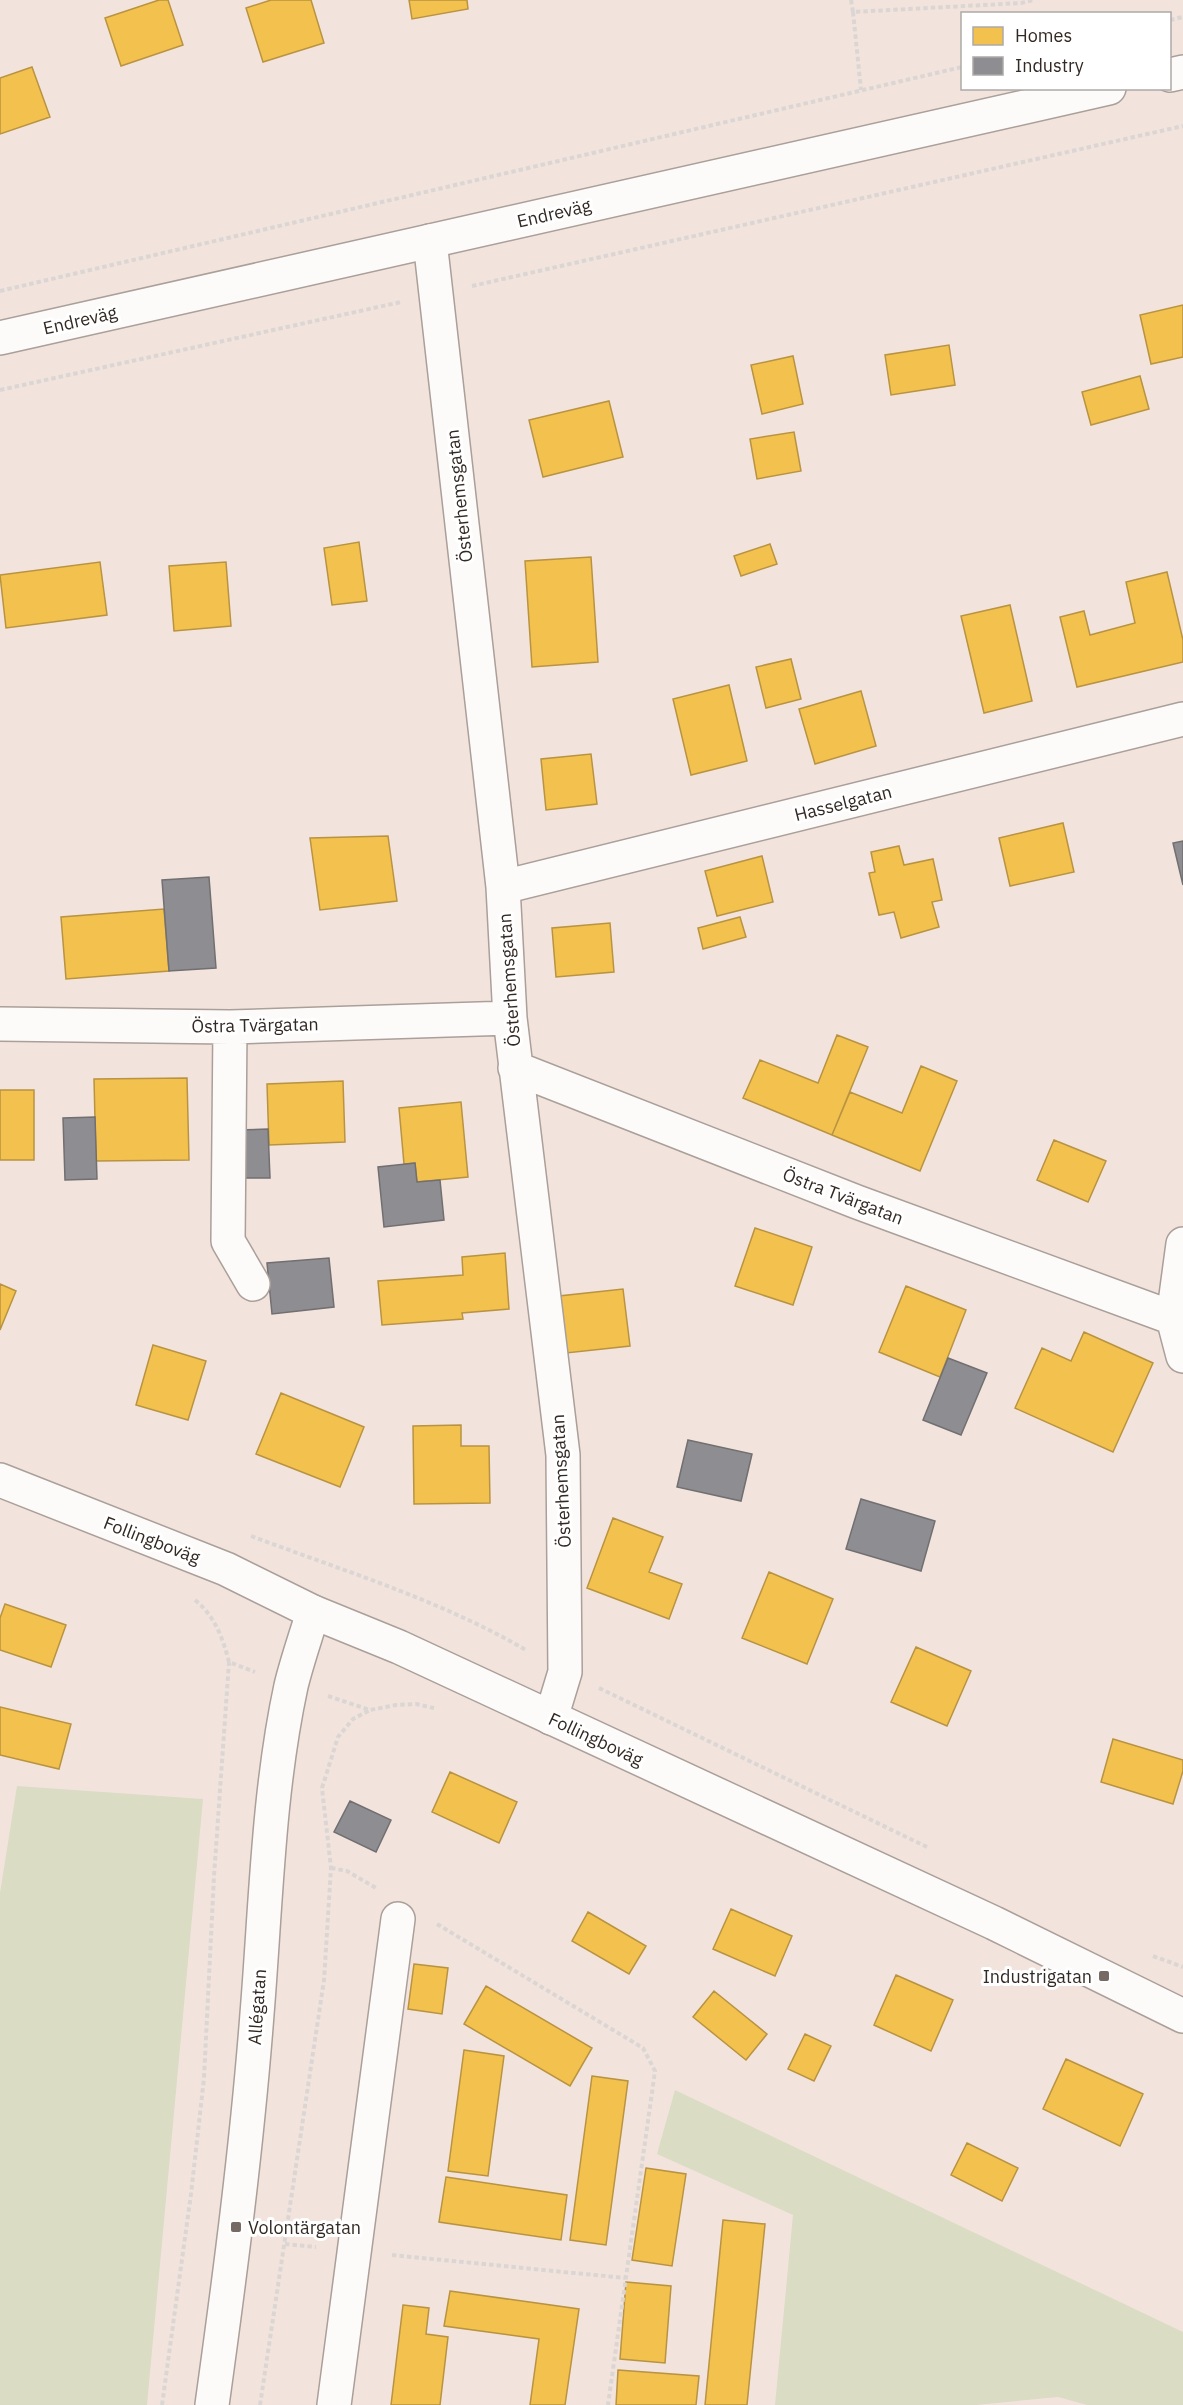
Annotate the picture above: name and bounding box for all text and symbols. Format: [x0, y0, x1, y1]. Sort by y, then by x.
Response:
legend [961, 12, 1171, 90]
text: Homes [1015, 24, 1072, 47]
text: Industry [1015, 54, 1084, 77]
street label: Endreväg [515, 193, 594, 233]
street label: Endreväg [41, 300, 120, 340]
street label: Österhemsgatan [441, 428, 477, 564]
street label: Hasselgatan [792, 780, 894, 826]
street label: Österhemsgatan [493, 912, 525, 1048]
street label: Östra Tvärgatan [191, 1012, 319, 1038]
street label: Östra Tvärgatan [779, 1162, 907, 1230]
street label: Österhemsgatan [546, 1414, 576, 1548]
street label: Follingboväg [100, 1511, 204, 1569]
street label: Follingboväg [545, 1707, 647, 1771]
place label: Industrigatan [983, 1965, 1092, 1988]
street label: Allégatan [243, 1968, 271, 2046]
marker: Industrigatan [1097, 1969, 1111, 1983]
place label: Volontärgatan [248, 2216, 361, 2239]
marker: Volontärgatan [229, 2220, 243, 2234]

